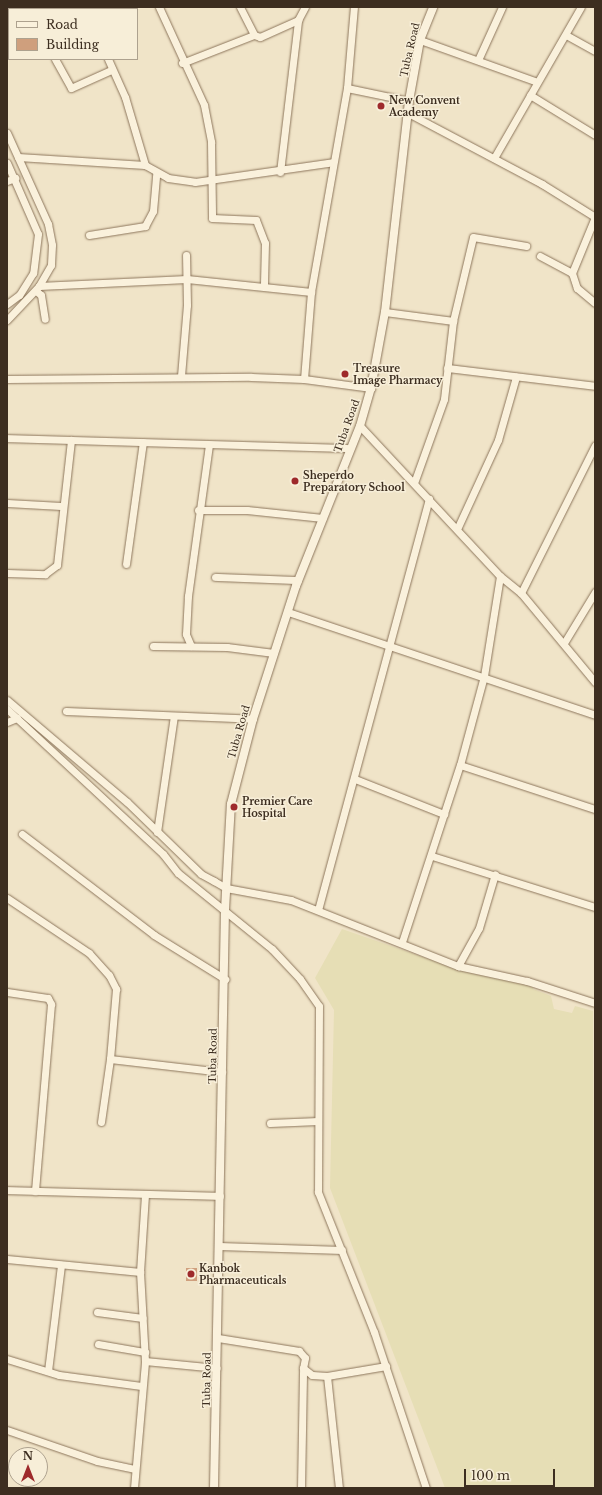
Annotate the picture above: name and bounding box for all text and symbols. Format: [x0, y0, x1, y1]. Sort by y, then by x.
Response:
legend [8, 8, 138, 60]
text: Road [46, 17, 78, 32]
street label: Tuba Road [398, 22, 422, 78]
text: Building [46, 37, 99, 52]
place label: New Convent Academy [389, 94, 460, 118]
marker: New Convent Academy [376, 101, 386, 111]
place label: Treasure Image Pharmacy [353, 362, 443, 386]
marker: Treasure Image Pharmacy [340, 369, 350, 379]
street label: Tuba Road [332, 398, 362, 454]
place label: Sheperdo Preparatory School [303, 469, 405, 492]
marker: Sheperdo Preparatory School [290, 476, 300, 486]
street label: Tuba Road [226, 704, 252, 760]
place label: Premier Care Hospital [242, 795, 313, 818]
marker: Premier Care Hospital [229, 802, 239, 812]
street label: Tuba Road [207, 1028, 219, 1084]
place label: Kanbok Pharmaceuticals [199, 1262, 286, 1286]
marker: Kanbok Pharmaceuticals [186, 1269, 196, 1279]
street label: Tuba Road [201, 1352, 213, 1408]
north arrow [8, 1447, 48, 1487]
text: N [23, 1449, 33, 1463]
scale bar [466, 1461, 557, 1487]
text: 100 m [471, 1468, 510, 1483]

